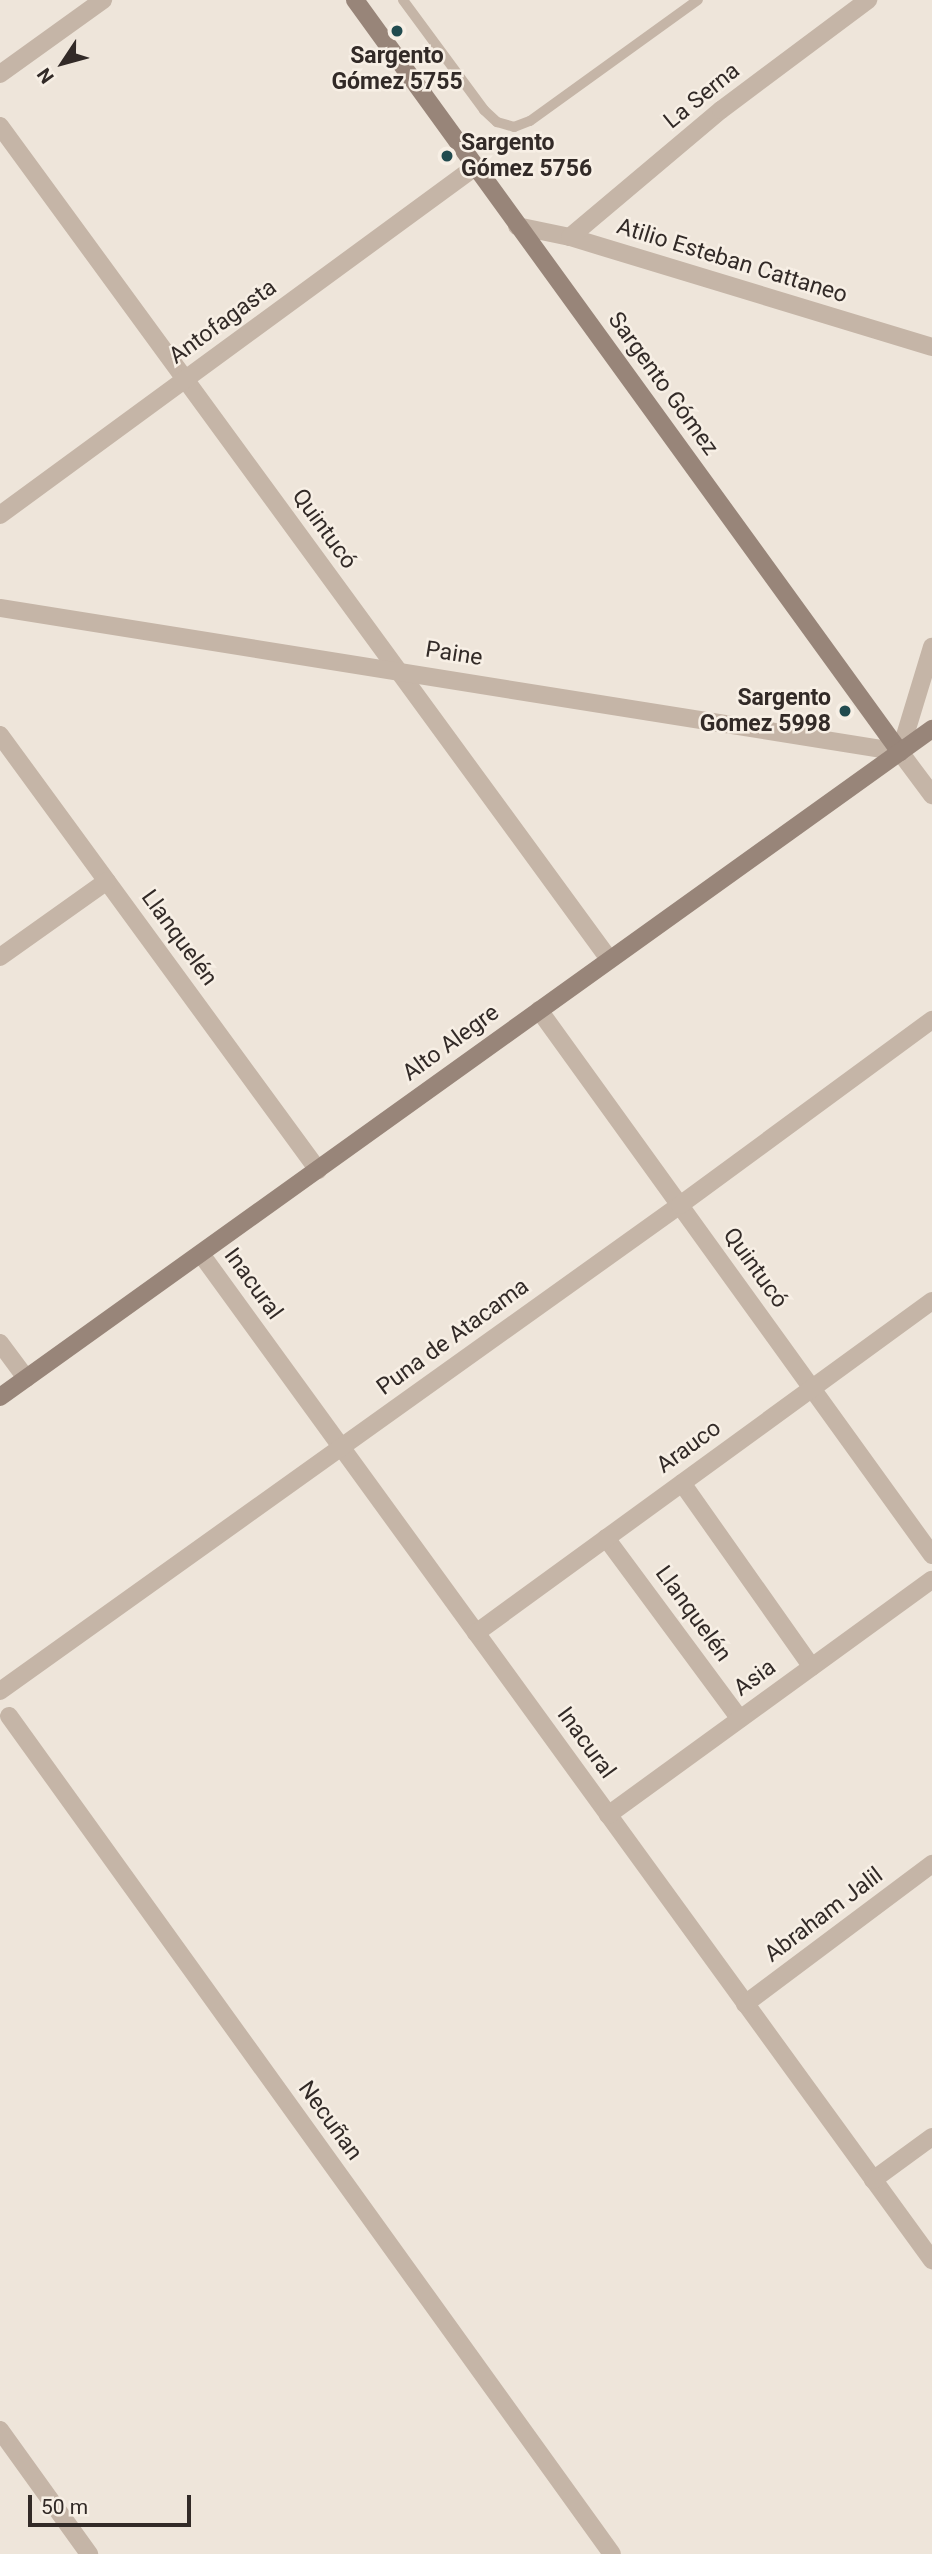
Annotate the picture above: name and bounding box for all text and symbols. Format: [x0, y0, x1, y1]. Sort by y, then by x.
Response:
marker: Sargento Gómez 5755 [389, 23, 405, 39]
north arrow [28, 28, 98, 98]
place label: Sargento Gómez 5755 [331, 42, 463, 96]
street label: La Serna [659, 57, 745, 135]
text: N [32, 63, 59, 88]
place label: Sargento Gómez 5756 [461, 129, 592, 183]
marker: Sargento Gómez 5756 [439, 148, 455, 164]
street label: Atilio Esteban Cattaneo [613, 213, 851, 309]
street label: Antofagasta [164, 274, 282, 370]
street label: Sargento Gómez [602, 307, 724, 461]
street label: Quintucó [286, 484, 362, 574]
street label: Paine [424, 636, 484, 672]
place label: Sargento Gomez 5998 [700, 684, 831, 738]
marker: Sargento Gomez 5998 [837, 703, 853, 719]
street label: Llanquelén [135, 885, 223, 991]
street label: Alto Alegre [398, 999, 504, 1087]
street label: Quintucó [717, 1223, 793, 1313]
street label: Inacural [218, 1243, 288, 1325]
street label: Puna de Atacama [372, 1273, 534, 1401]
street label: Arauco [651, 1414, 727, 1480]
street label: Llanquelén [649, 1561, 737, 1667]
street label: Asia [729, 1654, 781, 1702]
street label: Inacural [551, 1702, 621, 1784]
street label: Abraham Jalil [759, 1862, 889, 1968]
street label: Necuñan [292, 2076, 368, 2166]
scale bar [32, 2480, 194, 2524]
text: 50 m [41, 2495, 88, 2519]

